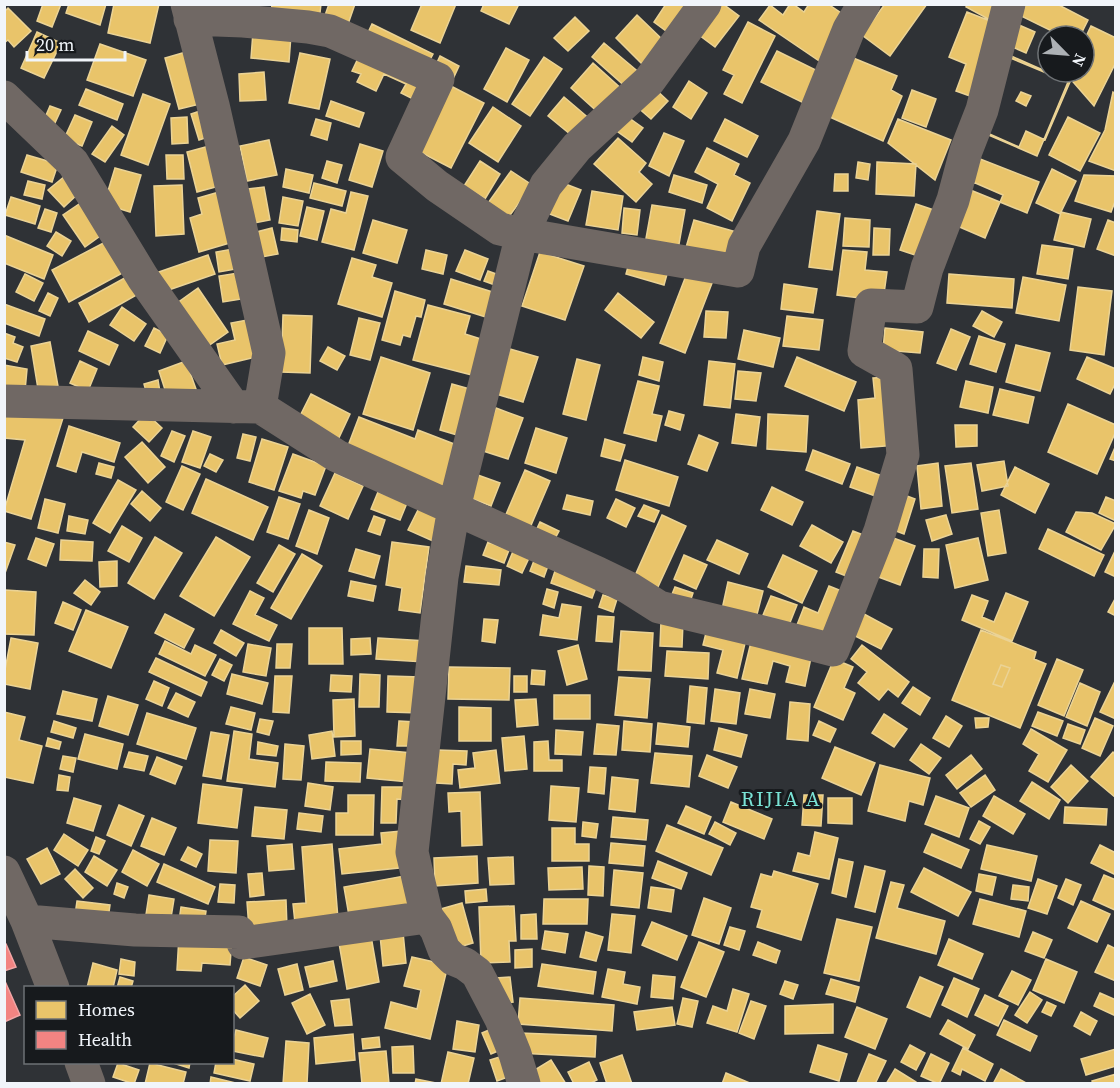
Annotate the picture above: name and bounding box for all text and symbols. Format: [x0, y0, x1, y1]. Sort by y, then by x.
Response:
scale bar [27, 24, 124, 62]
north arrow [1036, 24, 1096, 84]
text: 20 m [36, 32, 74, 57]
text: N [1067, 50, 1092, 71]
district label: RIJIA A [741, 784, 821, 813]
legend [24, 986, 234, 1064]
text: Homes [78, 997, 135, 1022]
text: Health [78, 1027, 132, 1052]

